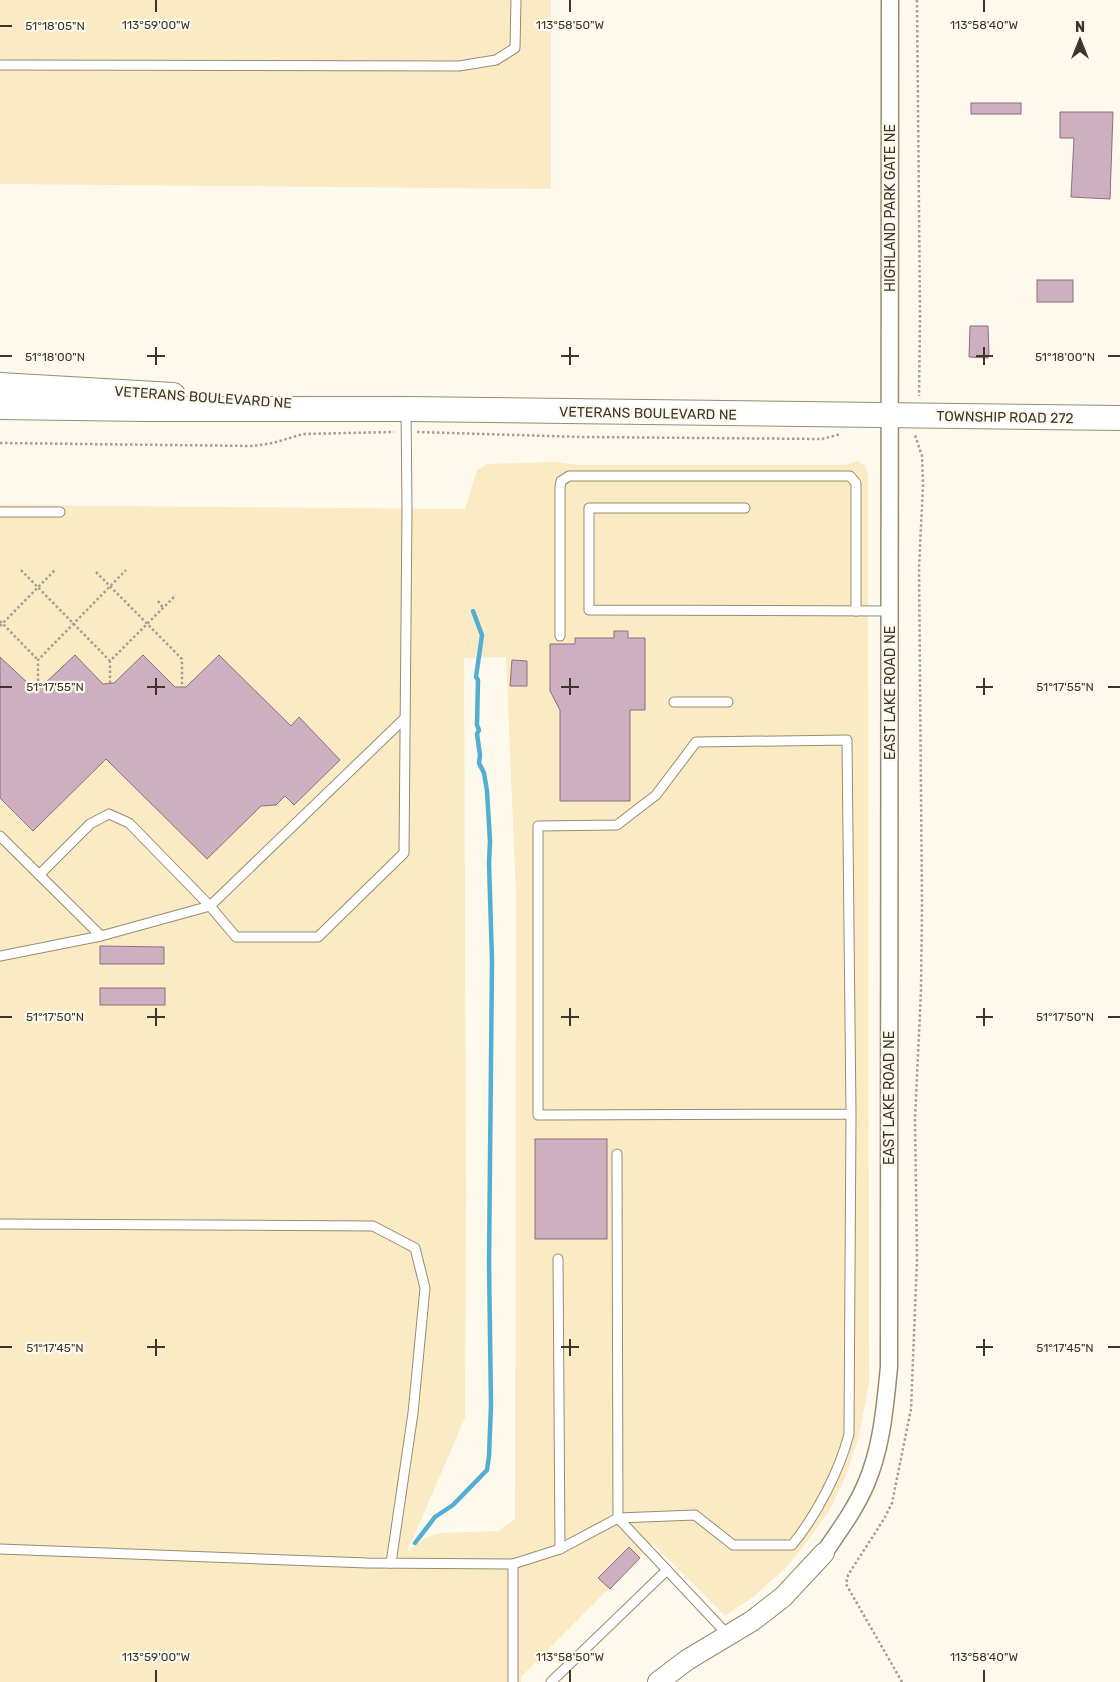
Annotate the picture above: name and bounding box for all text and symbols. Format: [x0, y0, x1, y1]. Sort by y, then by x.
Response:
north arrow [1055, 15, 1105, 65]
text: 113°59'00"W [122, 18, 191, 32]
text: 113°58'50"W [536, 18, 605, 32]
text: 113°58'40"W [950, 18, 1018, 32]
text: 51°18'05"N [25, 19, 85, 33]
text: N [1075, 19, 1085, 36]
street label: HIGHLAND PARK GATE NE [882, 124, 899, 292]
text: 51°18'00"N [25, 350, 85, 364]
text: 51°18'00"N [1035, 350, 1095, 364]
street label: VETERANS BOULEVARD NE [114, 383, 292, 412]
street label: VETERANS BOULEVARD NE [559, 403, 737, 424]
street label: TOWNSHIP ROAD 272 [936, 408, 1074, 427]
street label: EAST LAKE ROAD NE [882, 626, 899, 760]
text: 51°17'55"N [26, 680, 84, 694]
text: 51°17'55"N [1036, 680, 1094, 694]
text: 51°17'50"N [26, 1010, 84, 1024]
text: 51°17'50"N [1036, 1010, 1094, 1024]
street label: EAST LAKE ROAD NE [881, 1031, 898, 1165]
text: 51°17'45"N [26, 1341, 84, 1355]
text: 51°17'45"N [1036, 1341, 1094, 1355]
text: 113°59'00"W [122, 1650, 191, 1664]
text: 113°58'50"W [536, 1650, 605, 1664]
text: 113°58'40"W [950, 1650, 1018, 1664]

